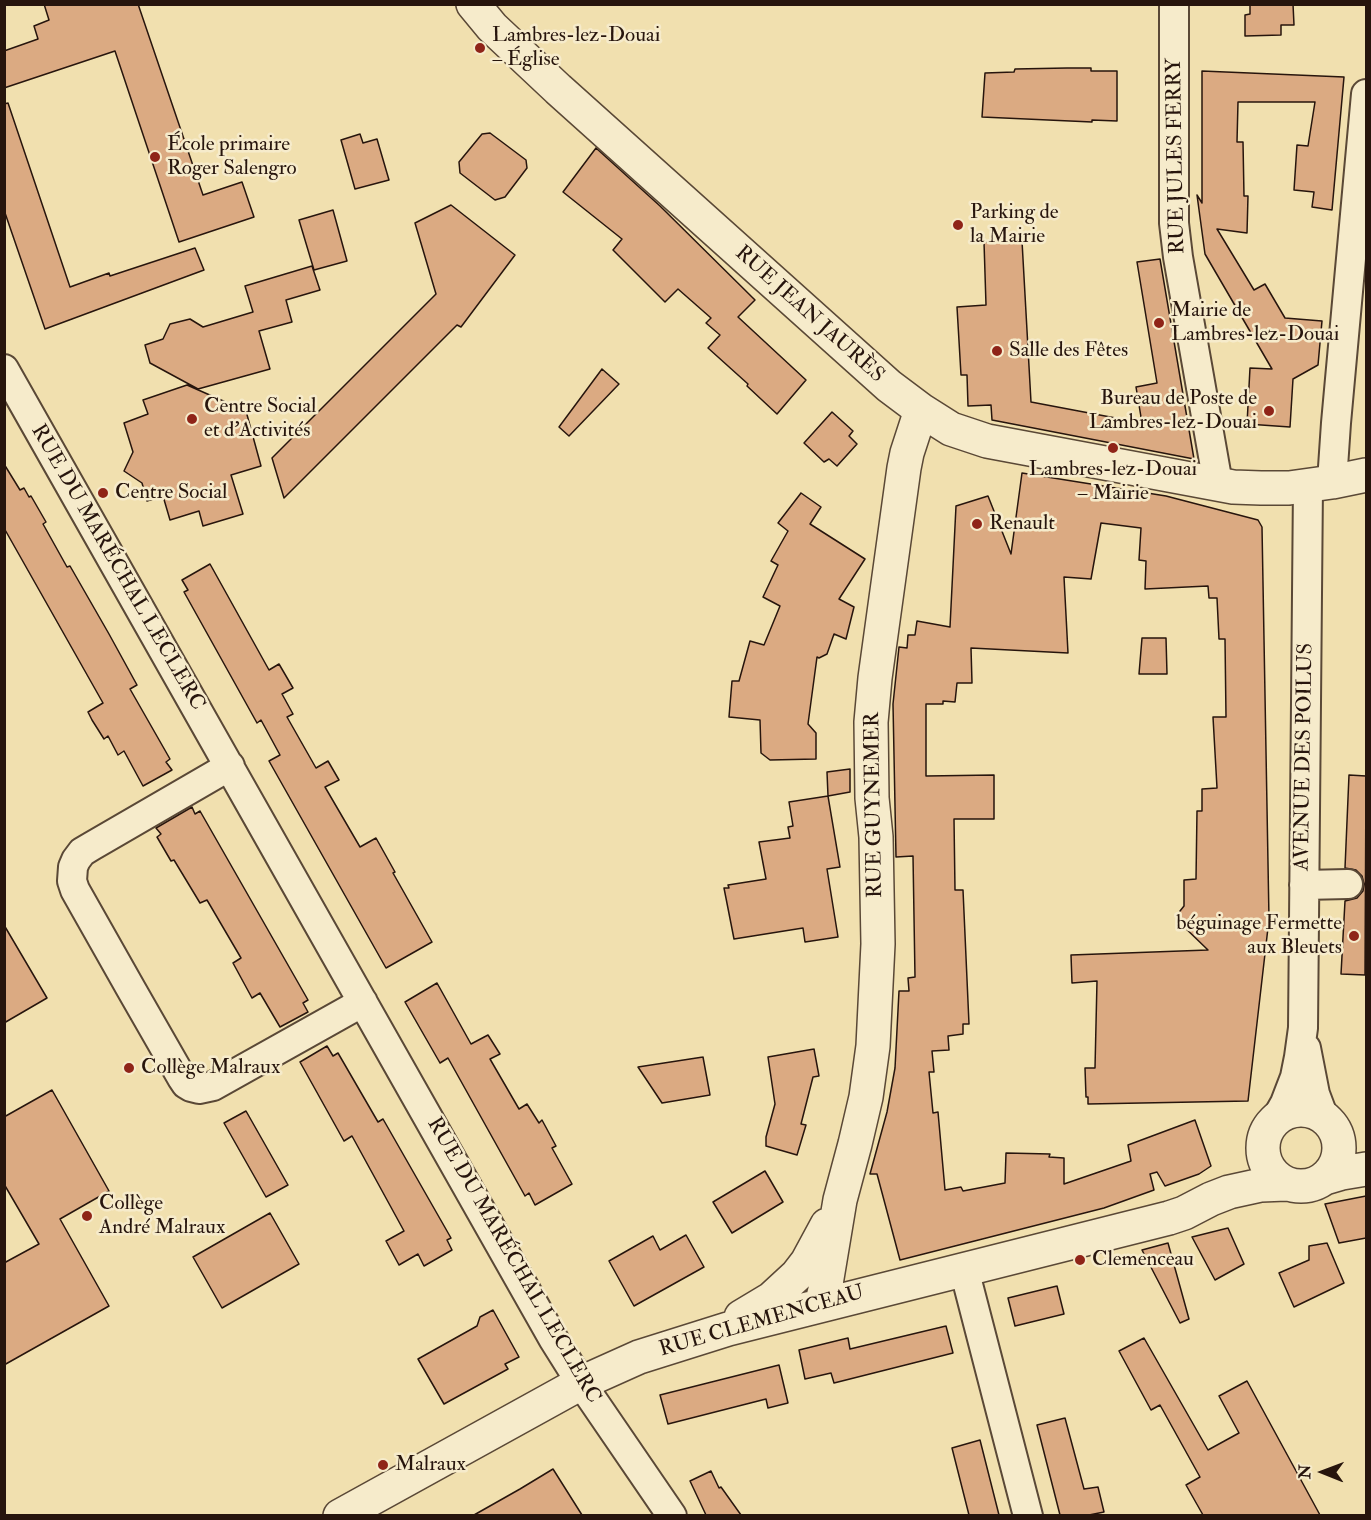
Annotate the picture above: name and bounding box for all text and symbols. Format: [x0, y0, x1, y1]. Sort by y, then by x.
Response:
place label: Lambres-lez-Douai – Église [492, 23, 660, 73]
marker: Lambres-lez-Douai – Église [473, 41, 487, 55]
street label: RUE JULES FERRY [1163, 58, 1191, 254]
place label: École primaire Roger Salengro [167, 132, 297, 182]
marker: École primaire Roger Salengro [148, 150, 162, 164]
place label: Parking de la Mairie [970, 200, 1059, 250]
marker: Parking de la Mairie [951, 218, 965, 232]
street label: RUE JEAN JAURÈS [729, 241, 889, 389]
place label: Mairie de Lambres-lez-Douai [1171, 298, 1339, 348]
marker: Mairie de Lambres-lez-Douai [1152, 316, 1166, 330]
place label: Salle des Fêtes [1009, 338, 1128, 364]
marker: Salle des Fêtes [990, 344, 1004, 358]
place label: Bureau de Poste de Lambres-lez-Douai [1089, 386, 1257, 436]
place label: Centre Social et d'Activités [204, 394, 316, 444]
marker: Bureau de Poste de Lambres-lez-Douai [1262, 404, 1276, 418]
marker: Centre Social et d'Activités [185, 412, 199, 426]
street label: RUE DU MARÉCHAL LECLERC [25, 421, 209, 715]
marker: Lambres-lez-Douai – Mairie [1106, 441, 1120, 455]
place label: Lambres-lez-Douai – Mairie [1029, 457, 1197, 507]
place label: Centre Social [115, 480, 227, 506]
marker: Centre Social [96, 486, 110, 500]
place label: Renault [989, 511, 1055, 537]
marker: Renault [970, 517, 984, 531]
street label: AVENUE DES POILUS [1290, 643, 1320, 871]
street label: RUE GUYNEMER [861, 712, 889, 898]
place label: béguinage Fermette aux Bleuets [1176, 911, 1342, 961]
marker: béguinage Fermette aux Bleuets [1347, 929, 1361, 943]
place label: Collège Malraux [141, 1055, 280, 1081]
marker: Collège Malraux [122, 1061, 136, 1075]
street label: RUE DU MARÉCHAL LECLERC [421, 1114, 605, 1408]
place label: Collège André Malraux [99, 1191, 225, 1241]
marker: Collège André Malraux [80, 1209, 94, 1223]
place label: Clemenceau [1092, 1247, 1194, 1273]
marker: Clemenceau [1073, 1253, 1087, 1267]
street label: RUE CLEMENCEAU [657, 1281, 867, 1363]
north arrow [1293, 1442, 1353, 1502]
place label: Malraux [395, 1452, 466, 1478]
marker: Malraux [376, 1458, 390, 1472]
text: N [1295, 1464, 1315, 1479]

